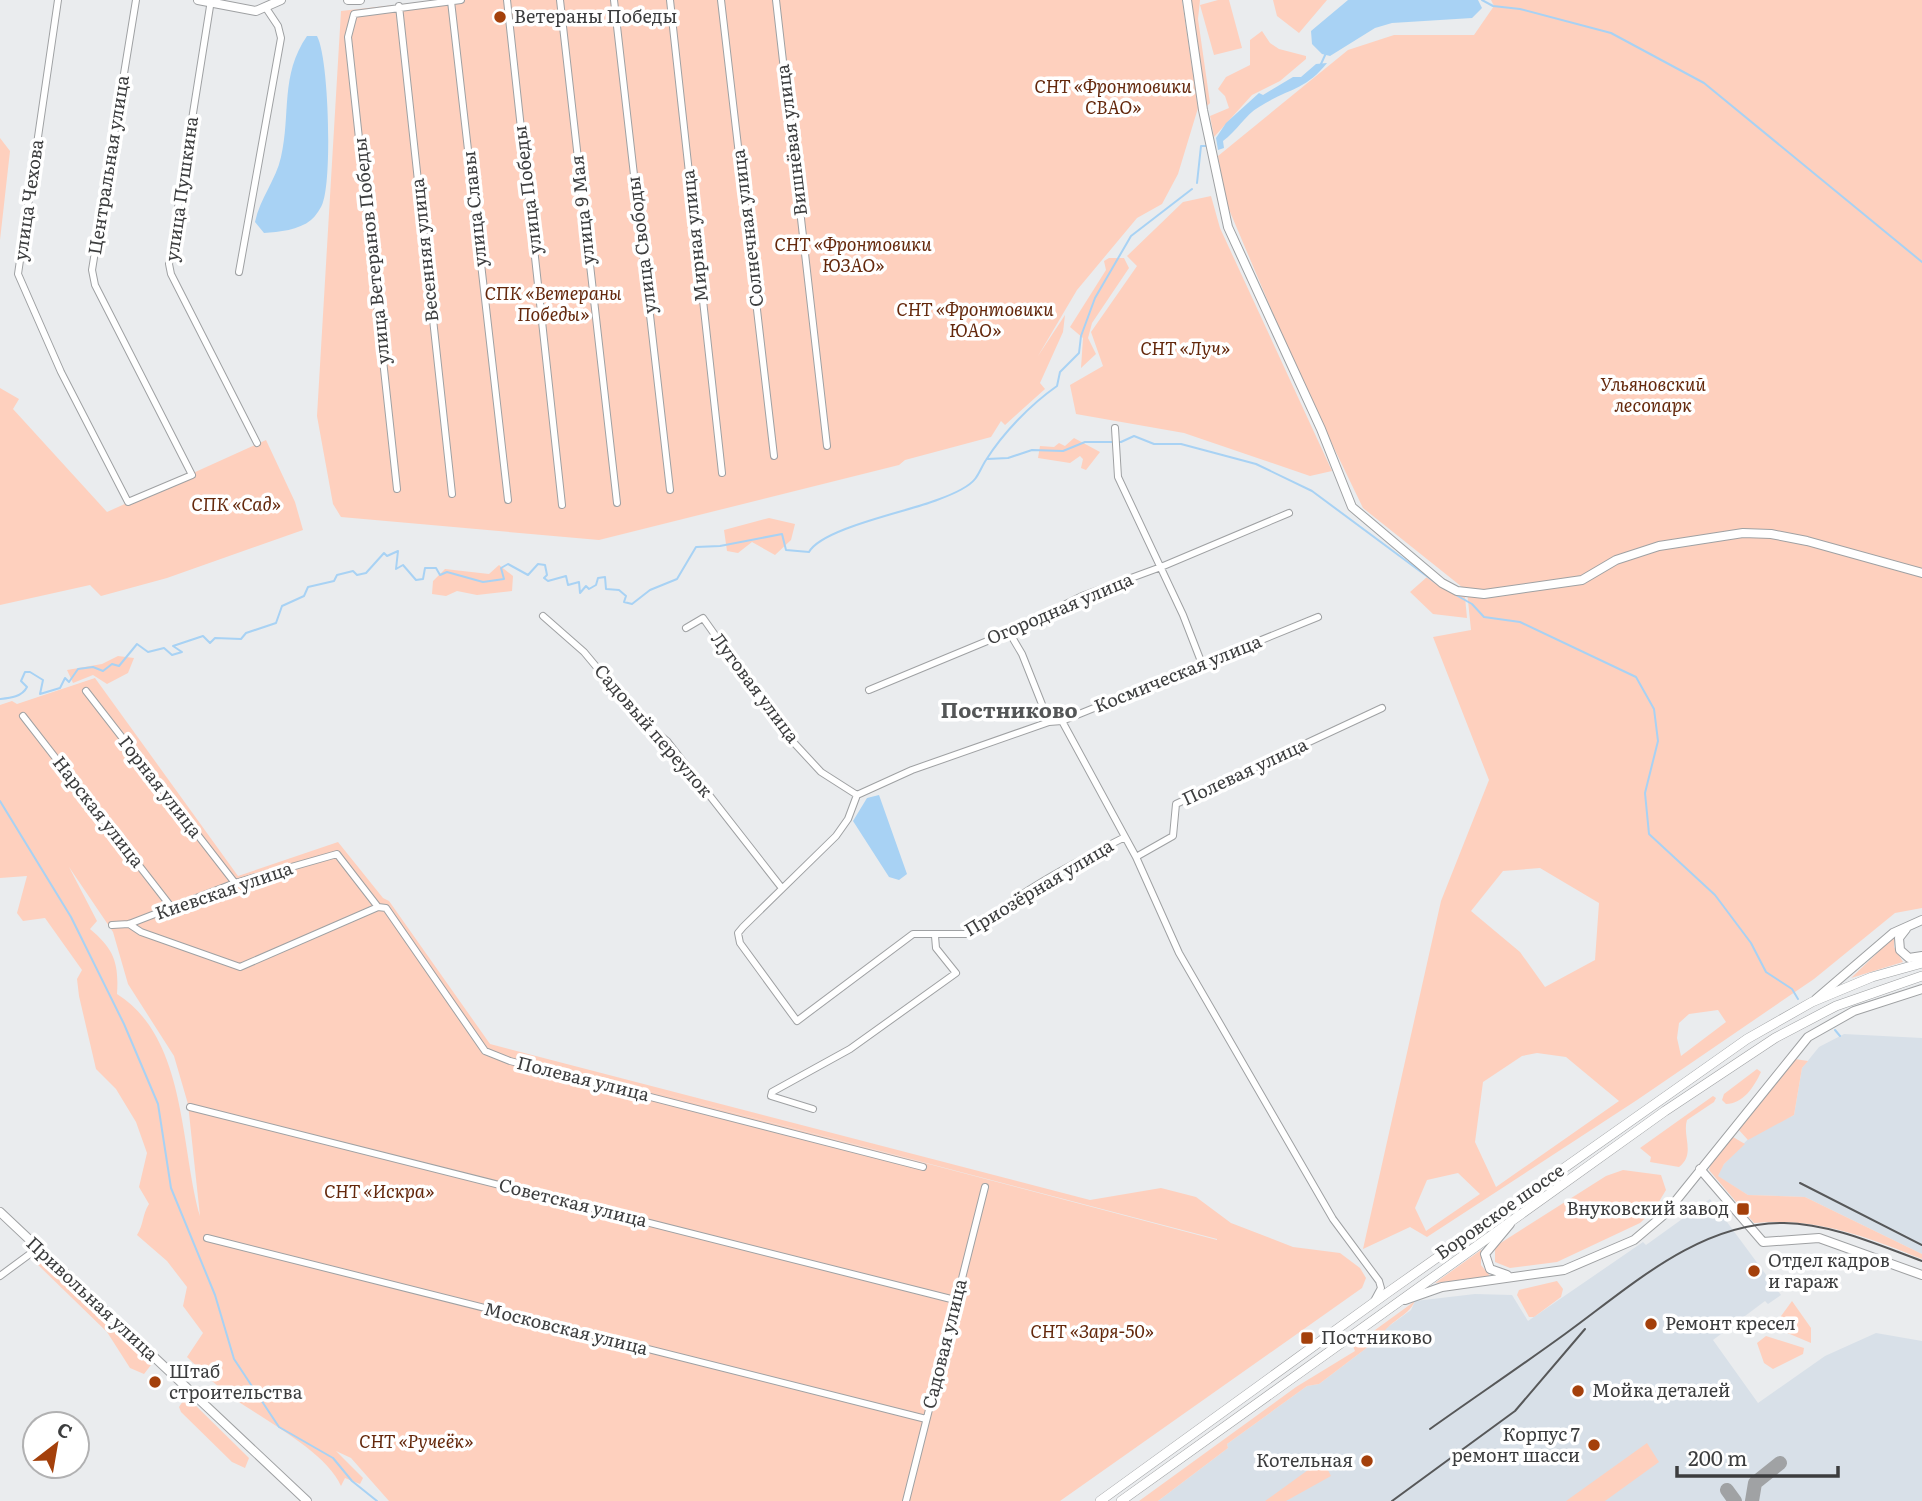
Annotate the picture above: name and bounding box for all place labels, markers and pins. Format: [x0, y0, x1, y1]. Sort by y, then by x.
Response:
place label: Ветераны Победы [514, 2, 677, 29]
marker: Ветераны Победы [492, 9, 508, 25]
place label: Внуковский завод [1566, 1194, 1729, 1221]
marker: Внуковский завод [1735, 1201, 1751, 1217]
place label: Отдел кадров и гараж [1768, 1246, 1890, 1294]
marker: Отдел кадров и гараж [1746, 1263, 1762, 1279]
place label: Ремонт кресел [1665, 1309, 1796, 1336]
marker: Ремонт кресел [1643, 1316, 1659, 1332]
place label: Постниково [1321, 1323, 1432, 1350]
marker: Постниково [1299, 1330, 1315, 1346]
place label: Штаб строительства [169, 1357, 303, 1405]
marker: Штаб строительства [147, 1374, 163, 1390]
place label: Мойка деталей [1592, 1376, 1730, 1403]
marker: Мойка деталей [1570, 1383, 1586, 1399]
place label: Корпус 7 ремонт шасси [1452, 1420, 1580, 1468]
marker: Корпус 7 ремонт шасси [1586, 1437, 1602, 1453]
place label: Котельная [1256, 1446, 1353, 1473]
marker: Котельная [1359, 1453, 1375, 1469]

